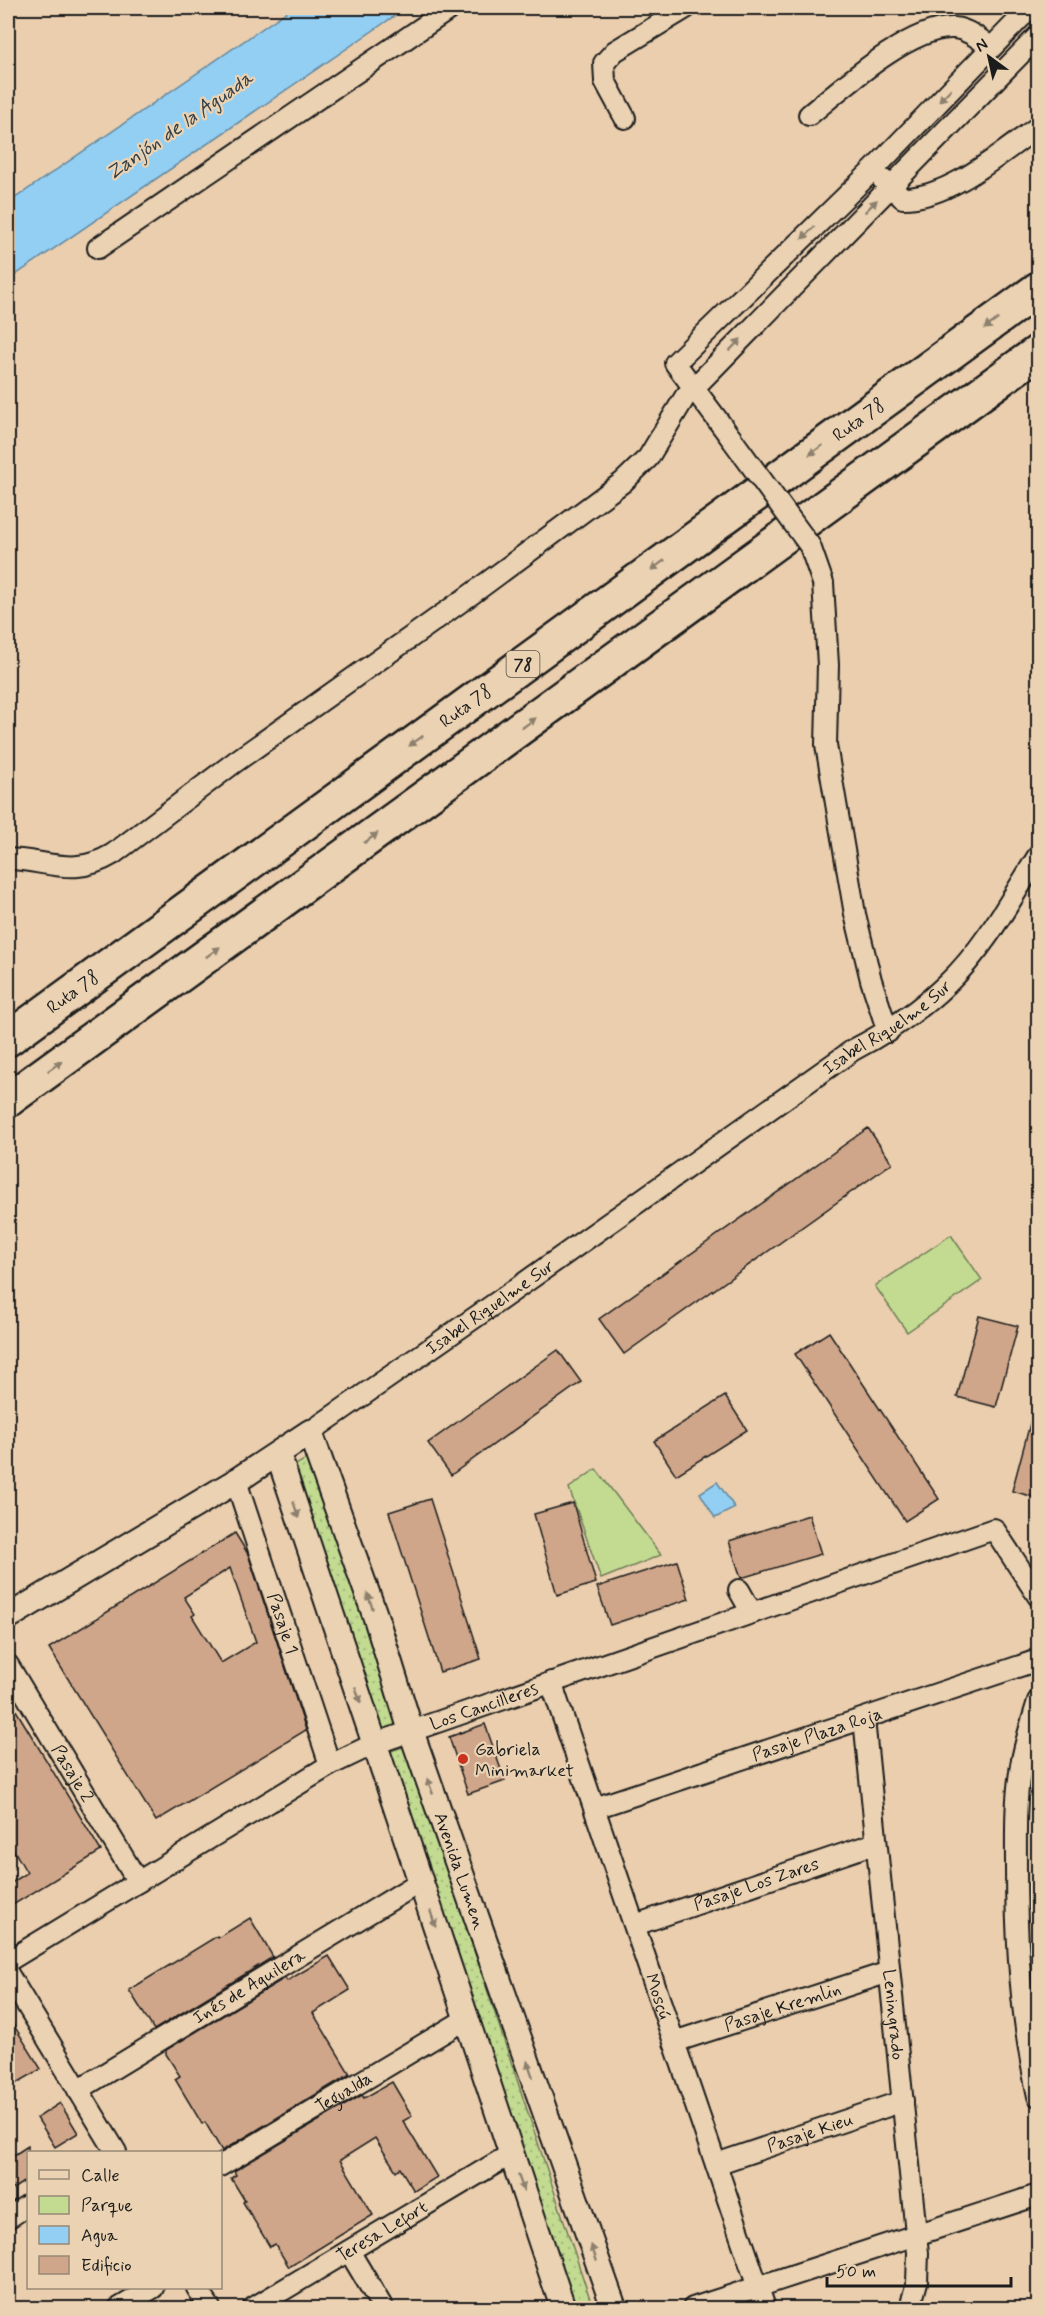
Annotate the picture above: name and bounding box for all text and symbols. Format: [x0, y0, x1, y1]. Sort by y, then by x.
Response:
north arrow [959, 27, 1019, 87]
text: N [971, 34, 992, 57]
water label: Zanjón de la Aguada [101, 65, 260, 187]
one-way arrow [938, 87, 952, 102]
one-way arrow [864, 200, 878, 214]
one-way arrow [802, 226, 816, 240]
one-way arrow [984, 317, 999, 329]
one-way arrow [727, 339, 741, 353]
street label: Ruta 78 [828, 393, 890, 448]
one-way arrow [809, 444, 824, 456]
one-way arrow [651, 559, 667, 571]
road number: 78 [506, 651, 540, 677]
street label: Ruta 78 [435, 679, 497, 734]
one-way arrow [522, 718, 537, 730]
one-way arrow [408, 735, 424, 747]
one-way arrow [363, 832, 379, 844]
one-way arrow [205, 946, 221, 958]
street label: Ruta 78 [42, 966, 104, 1020]
street label: Isabel Riquelme Sur [818, 975, 957, 1081]
one-way arrow [46, 1060, 62, 1072]
street label: Isabel Riquelme Sur [421, 1254, 560, 1361]
one-way arrow [292, 1501, 302, 1519]
street label: Pasaje 1 [261, 1590, 303, 1657]
one-way arrow [364, 1592, 374, 1610]
street label: Los Cancilleres [427, 1677, 542, 1737]
one-way arrow [353, 1686, 363, 1704]
street label: Pasaje Plaza Roja [749, 1702, 885, 1768]
place label: Gabriela Minimarket [475, 1738, 574, 1783]
street label: Pasaje 2 [45, 1740, 99, 1807]
marker: Gabriela Minimarket [456, 1752, 470, 1766]
one-way arrow [425, 1777, 435, 1795]
street label: Avenida Lumen [428, 1809, 491, 1933]
street label: Pasaje Los Zares [690, 1852, 823, 1917]
one-way arrow [428, 1910, 438, 1928]
street label: Inés de Aguilera [189, 1943, 310, 2030]
street label: Leningrado [876, 1968, 909, 2061]
street label: Moscú [639, 1970, 676, 2022]
street label: Pasaje Kremlin [721, 1977, 844, 2038]
one-way arrow [524, 2060, 534, 2078]
street label: Tegualda [311, 2067, 377, 2119]
street label: Pasaje Kieu [764, 2108, 856, 2159]
legend [27, 2151, 222, 2289]
text: Calle [81, 2164, 120, 2188]
one-way arrow [517, 2174, 527, 2192]
text: Parque [81, 2194, 133, 2218]
street label: Teresa Lefort [332, 2195, 432, 2268]
text: Agua [81, 2224, 118, 2248]
one-way arrow [589, 2244, 599, 2262]
scale bar [827, 2250, 1012, 2288]
text: Edificio [81, 2254, 132, 2278]
text: 50 m [836, 2260, 876, 2284]

